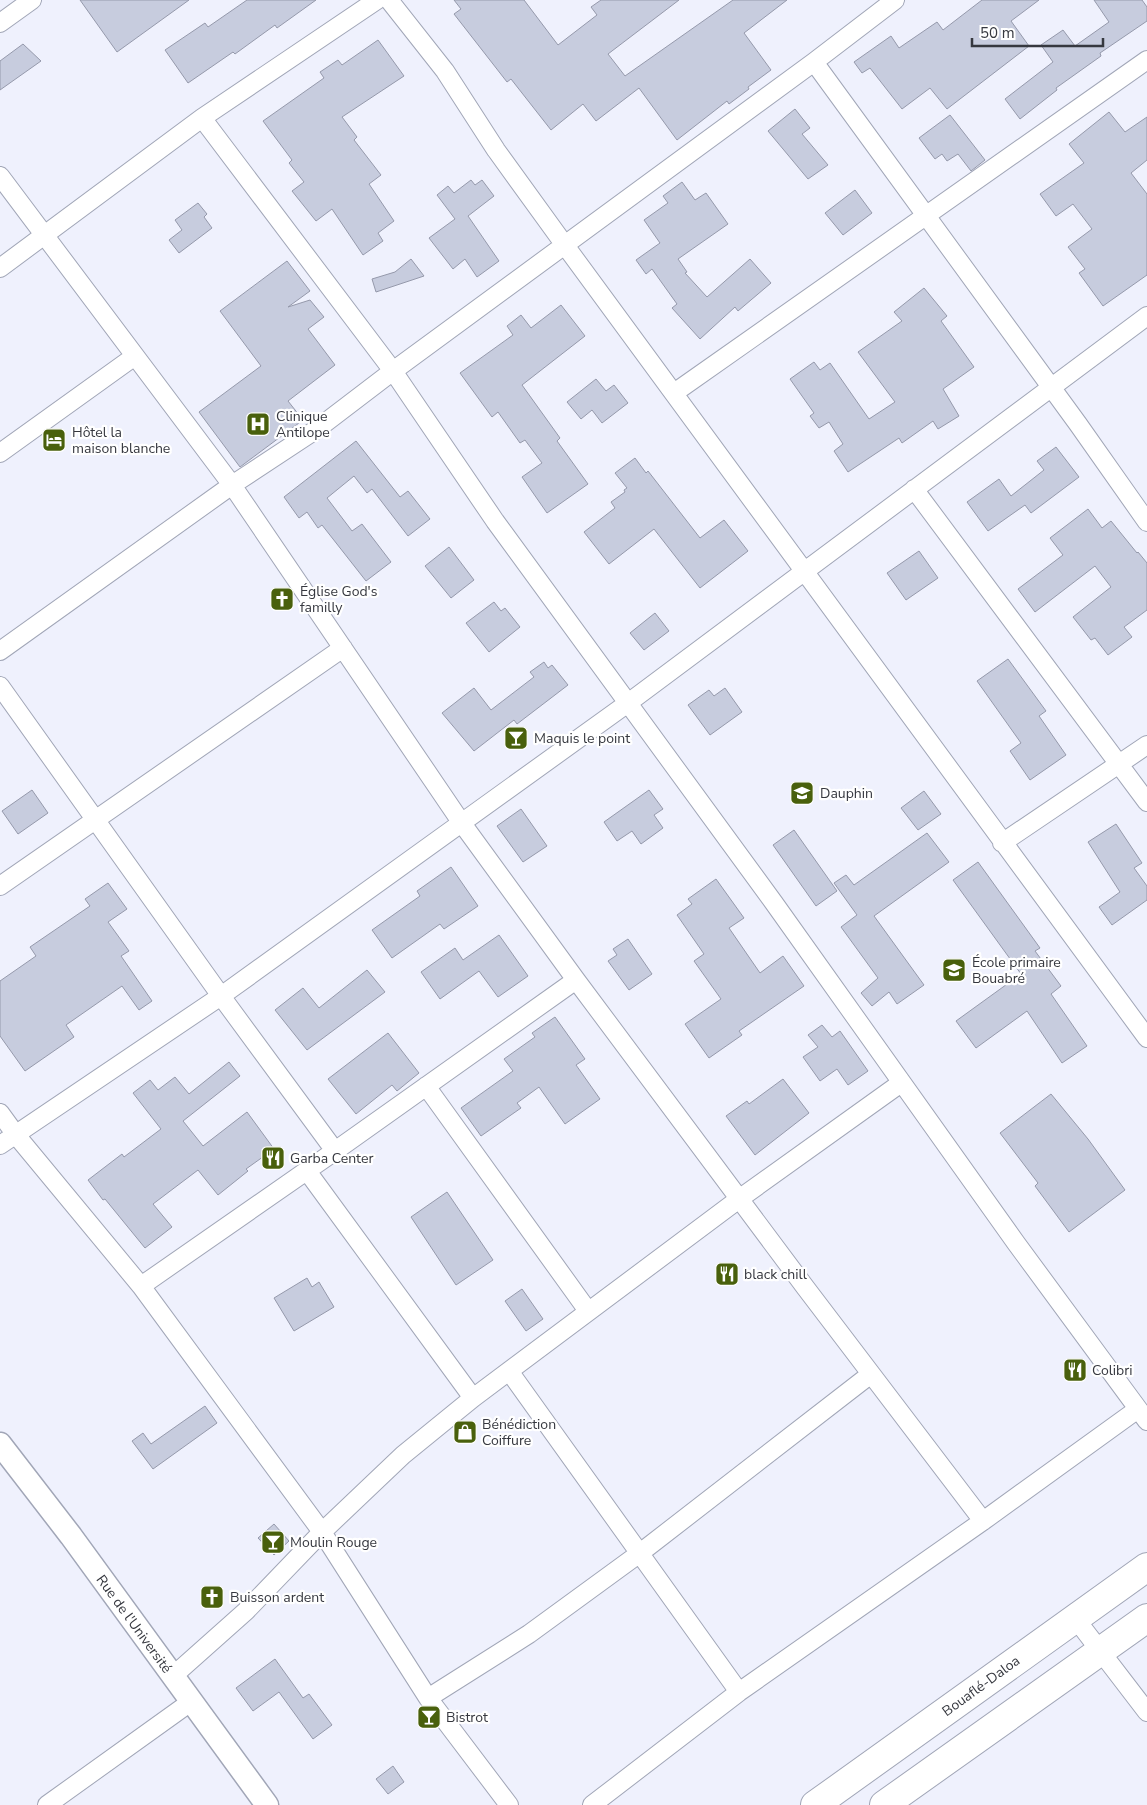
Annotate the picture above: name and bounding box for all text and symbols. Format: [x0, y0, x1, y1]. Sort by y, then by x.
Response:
scale bar [972, 15, 1103, 47]
text: 50 m [980, 23, 1015, 43]
place label: Clinique Antilope [276, 407, 330, 442]
hospital icon: Clinique Antilope [245, 411, 271, 437]
place label: Hôtel la maison blanche [72, 423, 170, 458]
hotel icon: Hôtel la maison blanche [41, 427, 67, 453]
place label: Église God's familly [300, 582, 378, 617]
church icon: Église God's familly [269, 586, 295, 612]
bar icon: Maquis le point [503, 725, 529, 751]
place label: Maquis le point [534, 729, 630, 748]
school or university icon: Dauphin [789, 780, 815, 806]
place label: Dauphin [820, 784, 873, 803]
place label: École primaire Bouabré [972, 953, 1061, 988]
school or university icon: École primaire Bouabré [941, 957, 967, 983]
restaurant icon: Garba Center [260, 1145, 286, 1171]
place label: Garba Center [290, 1149, 373, 1168]
restaurant icon: black chill [714, 1261, 740, 1287]
place label: black chill [744, 1265, 808, 1284]
restaurant icon: Colibri [1062, 1357, 1088, 1383]
place label: Colibri [1092, 1361, 1133, 1380]
place label: Bénédiction Coiffure [482, 1415, 556, 1450]
shop icon: Bénédiction Coiffure [452, 1419, 478, 1445]
bar icon: Moulin Rouge [260, 1529, 286, 1555]
place label: Moulin Rouge [290, 1533, 377, 1552]
street label: Rue de l'Université [92, 1571, 176, 1677]
church icon: Buisson ardent [199, 1584, 225, 1610]
place label: Buisson ardent [230, 1588, 324, 1607]
street label: Bouaflé-Daloa [938, 1651, 1024, 1721]
bar icon: Bistrot [416, 1704, 442, 1730]
place label: Bistrot [446, 1708, 488, 1727]

